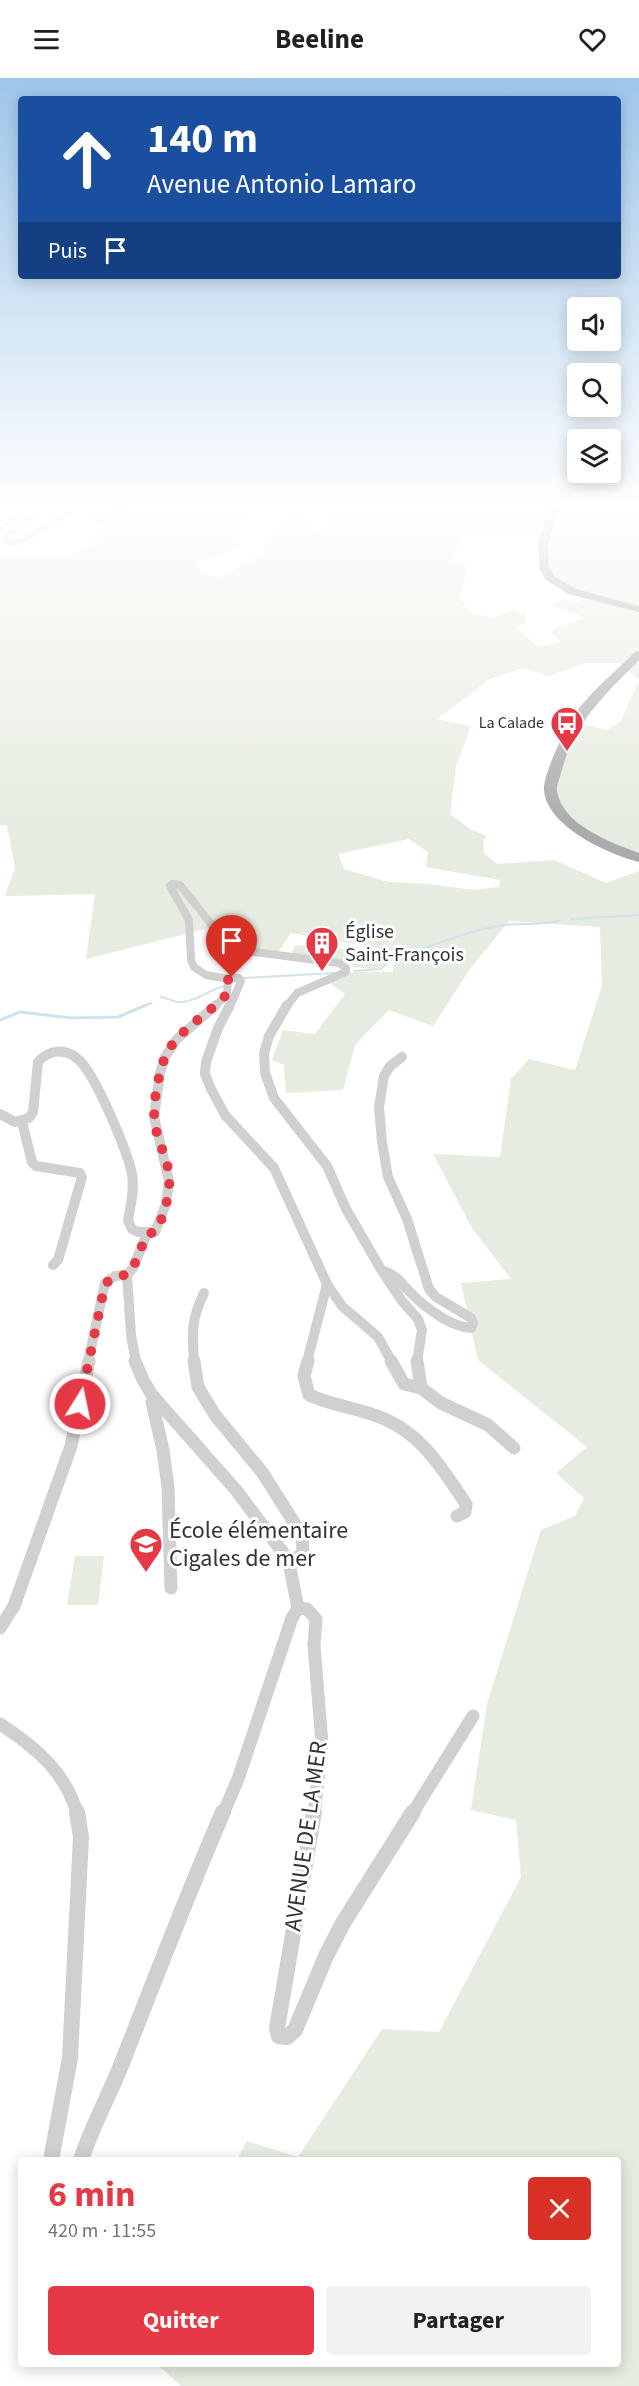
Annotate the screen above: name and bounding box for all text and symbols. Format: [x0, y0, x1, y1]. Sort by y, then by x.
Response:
text: Beeline [275, 20, 364, 59]
icon: menu [30, 23, 63, 56]
icon: heart [576, 23, 609, 56]
text: 140 m [147, 109, 258, 169]
icon: ahead [48, 120, 126, 198]
text: Avenue Antonio Lamaro [147, 165, 416, 204]
icon: arrive [99, 234, 132, 267]
text: Puis [48, 235, 87, 267]
map controls [567, 297, 621, 483]
button: sound [567, 297, 621, 351]
button: search [567, 363, 621, 417]
button: layers [567, 429, 621, 483]
bus stop icon: La Calade [549, 705, 585, 752]
place label: La Calade [479, 712, 544, 734]
pin [206, 915, 257, 977]
place label: Église Saint-François [345, 918, 464, 969]
icon: arrive [215, 924, 248, 957]
building icon: Église Saint-François [304, 925, 340, 972]
position arrow [48, 1372, 112, 1436]
place label: École élémentaire Cigales de mer [169, 1513, 348, 1576]
school or university icon: École élémentaire Cigales de mer [128, 1526, 164, 1573]
street label: AVENUE DE LA MER [275, 1738, 337, 1933]
text: 6 min [48, 2169, 136, 2220]
button: close [528, 2177, 591, 2240]
text: 420 m · 11:55 [48, 2217, 156, 2245]
button: Quitter [48, 2286, 314, 2355]
button: Partager [326, 2286, 591, 2355]

